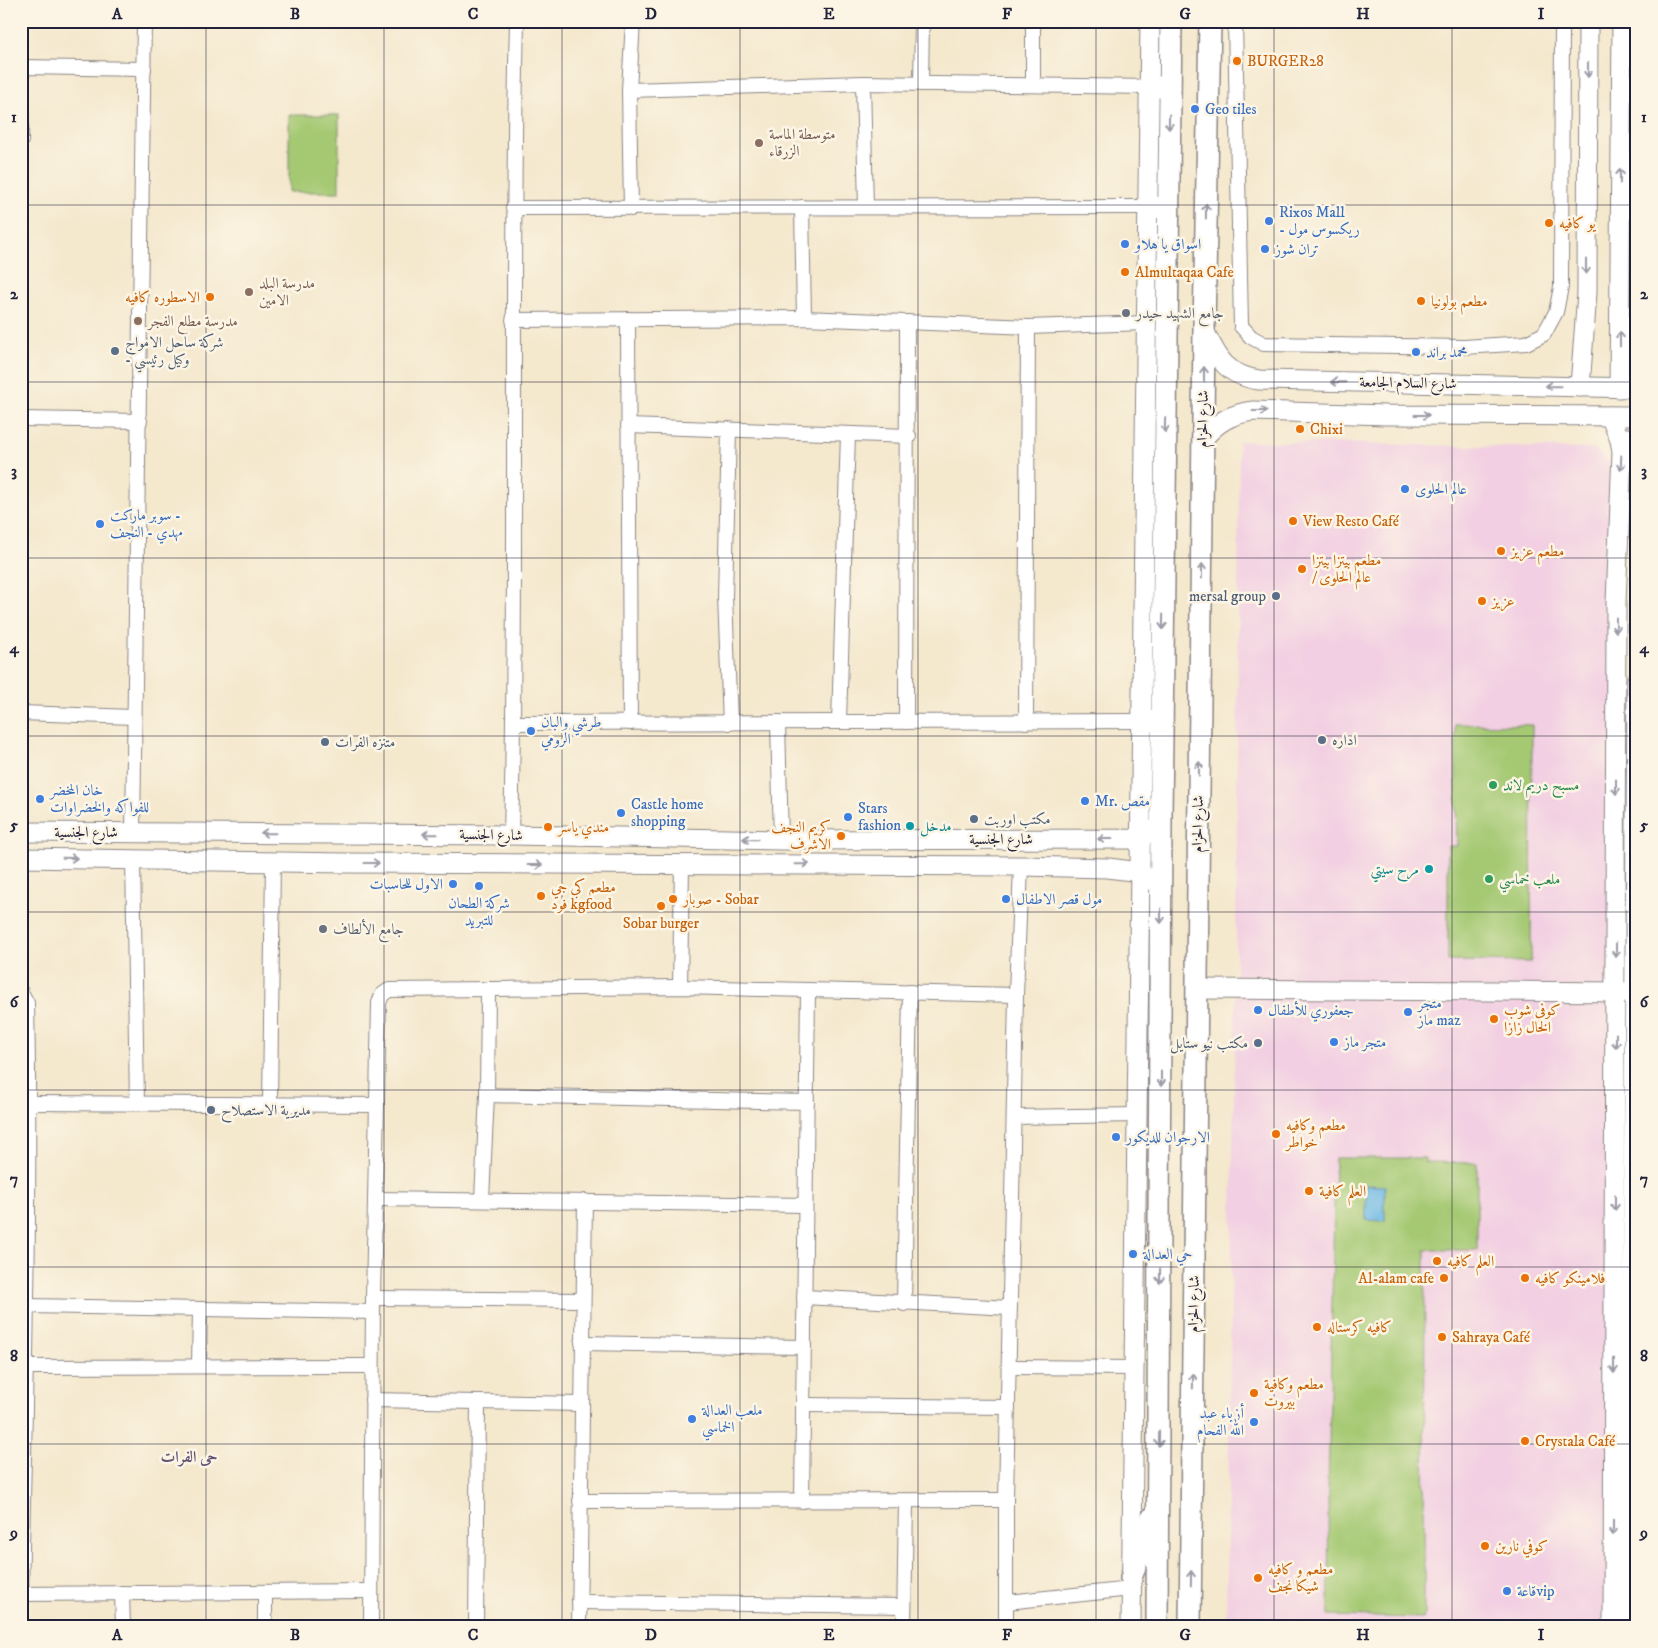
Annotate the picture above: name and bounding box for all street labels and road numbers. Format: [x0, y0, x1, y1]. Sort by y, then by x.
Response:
street label: شارع السلام الجامعة [1359, 373, 1457, 396]
street label: شارع الحزام [1193, 390, 1216, 448]
street label: شارع الحزام [1188, 795, 1211, 853]
street label: شارع الجنسية [54, 823, 118, 845]
street label: شارع الجنسية [459, 825, 523, 848]
street label: شارع الجنسية [969, 830, 1033, 852]
street label: شارع الحزام [1184, 1275, 1207, 1333]

